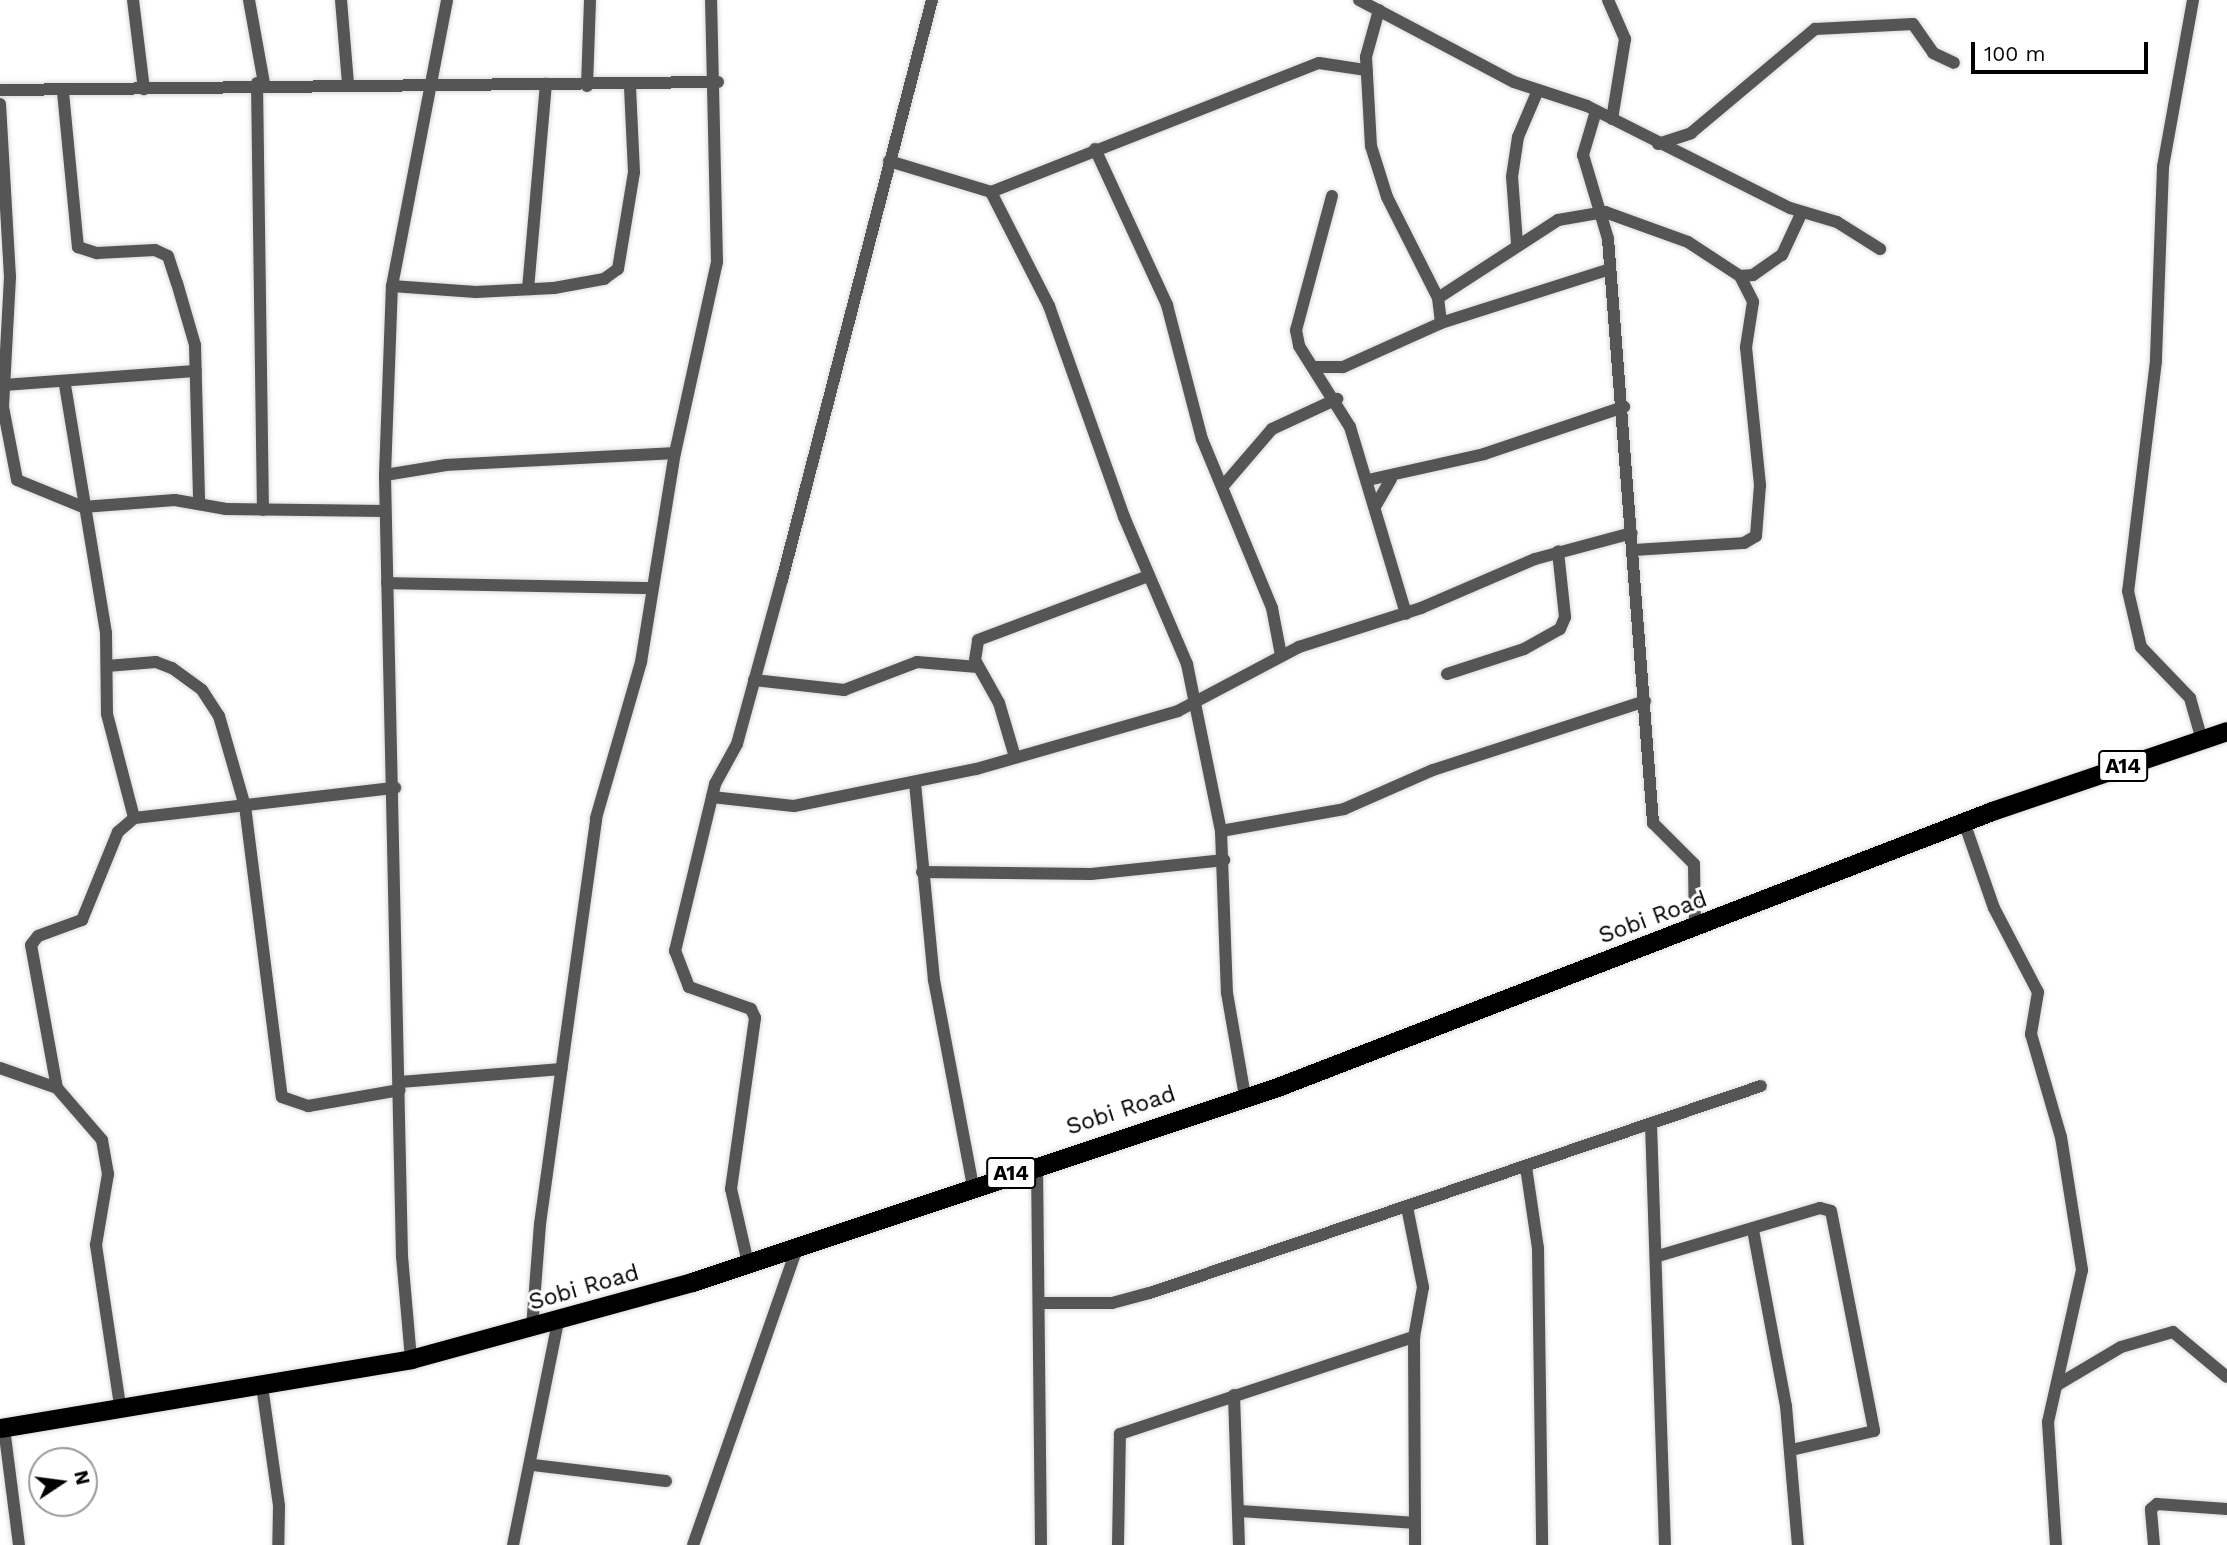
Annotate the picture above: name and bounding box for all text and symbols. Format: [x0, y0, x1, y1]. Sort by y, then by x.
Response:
scale bar [1975, 28, 2152, 72]
text: 100 m [1984, 41, 2046, 66]
road number: A14 [2097, 748, 2149, 784]
street label: Sobi Road [1595, 886, 1711, 950]
street label: Sobi Road [1063, 1080, 1179, 1142]
road number: A14 [985, 1156, 1037, 1190]
street label: Sobi Road [526, 1259, 642, 1317]
north arrow [28, 1447, 98, 1517]
text: N [69, 1468, 95, 1487]

